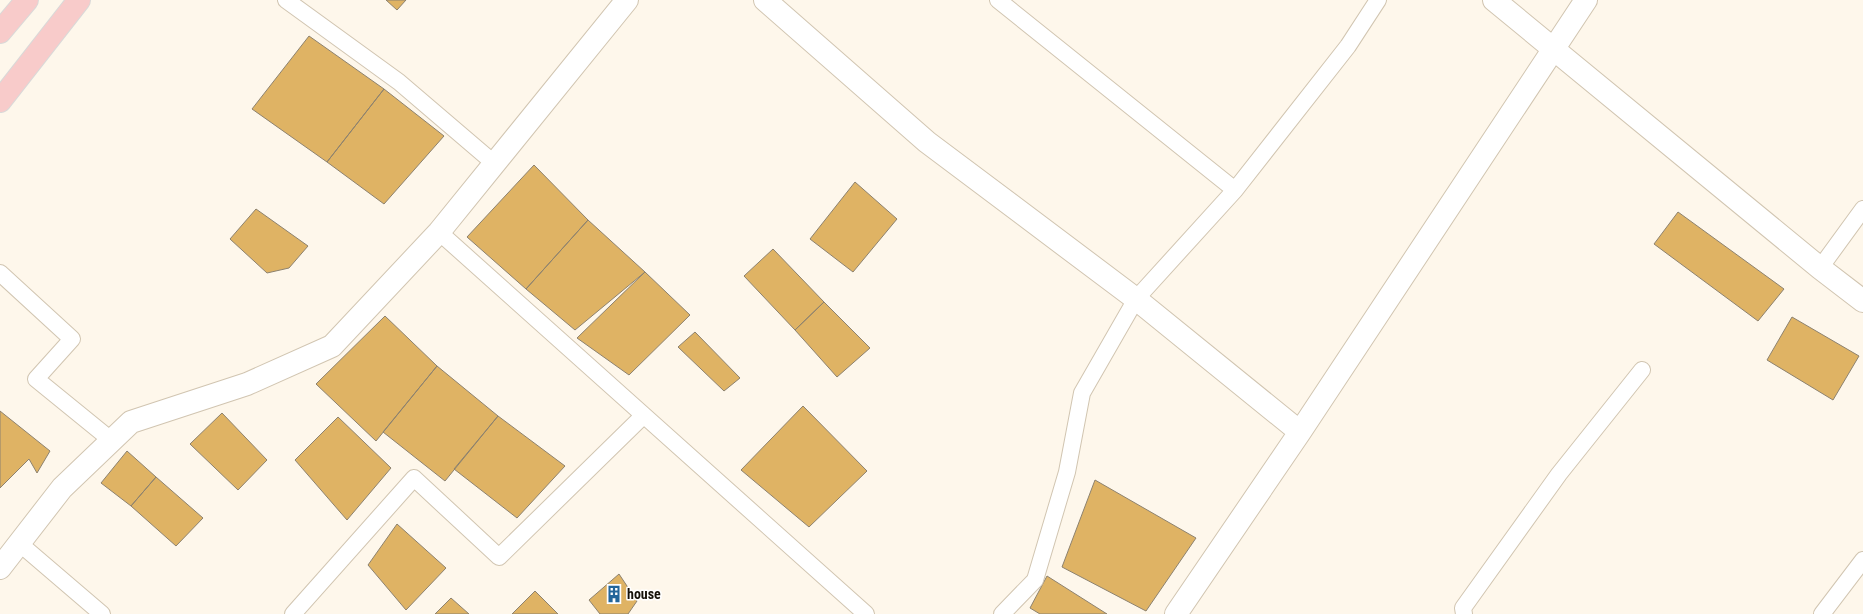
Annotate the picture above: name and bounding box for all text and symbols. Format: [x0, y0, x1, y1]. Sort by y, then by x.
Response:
building icon: house [604, 584, 624, 604]
place label: house [627, 586, 661, 602]

